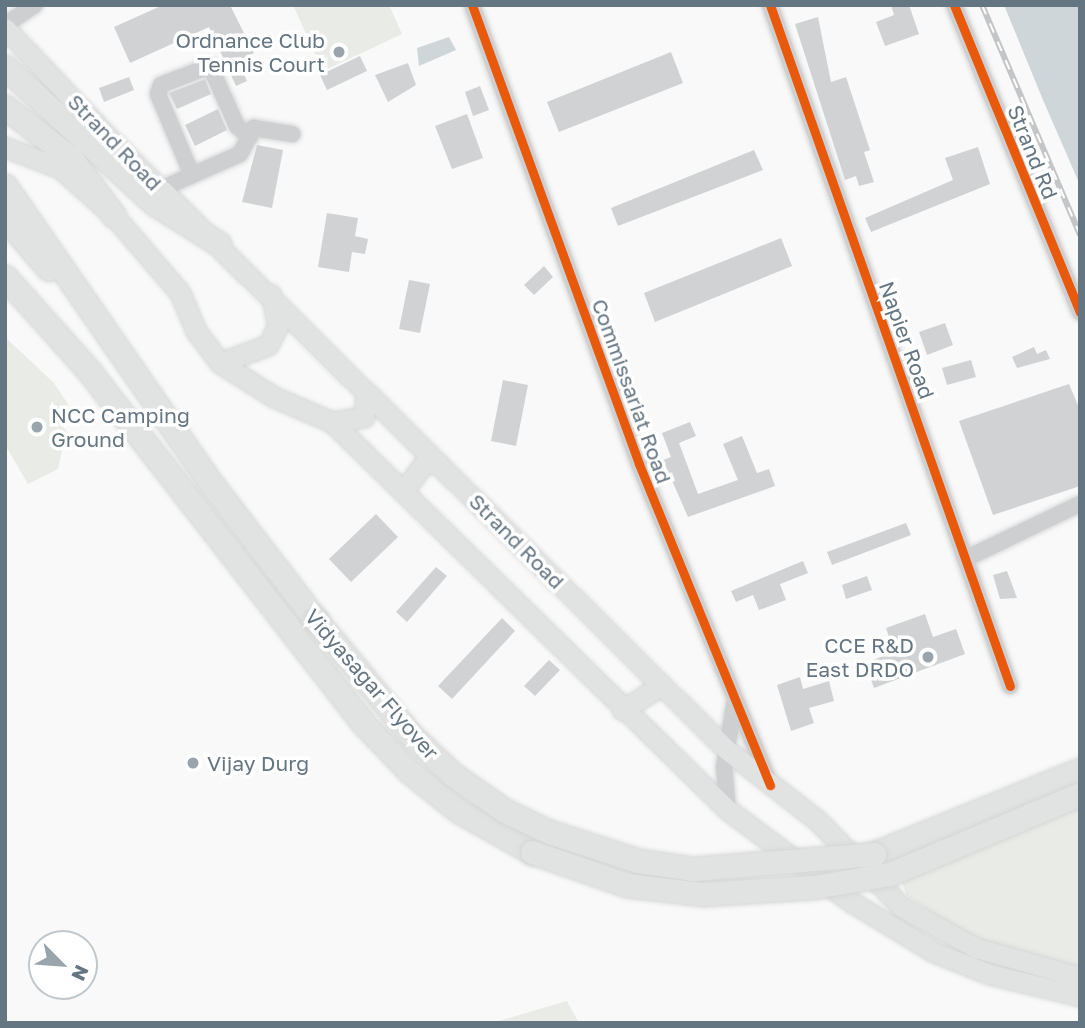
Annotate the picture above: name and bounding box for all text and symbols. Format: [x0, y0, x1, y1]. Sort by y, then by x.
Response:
place label: Ordnance Club Tennis Court [175, 27, 325, 77]
marker: Ordnance Club Tennis Court [331, 44, 347, 60]
street label: Strand Road [63, 89, 167, 195]
street label: Strand Rd [1003, 101, 1063, 203]
street label: Napier Road [874, 278, 940, 402]
street label: Commissariat Road [587, 295, 677, 487]
place label: NCC Camping Ground [51, 402, 190, 452]
marker: NCC Camping Ground [29, 419, 45, 435]
street label: Strand Road [464, 488, 570, 594]
street label: Vidyasagar Flyover [300, 604, 444, 764]
place label: CCE R&D East DRDO [806, 632, 914, 682]
marker: CCE R&D East DRDO [920, 649, 936, 665]
place label: Vijay Durg [207, 750, 309, 776]
marker: Vijay Durg [185, 755, 201, 771]
north arrow [28, 930, 98, 1000]
text: N [67, 962, 94, 985]

